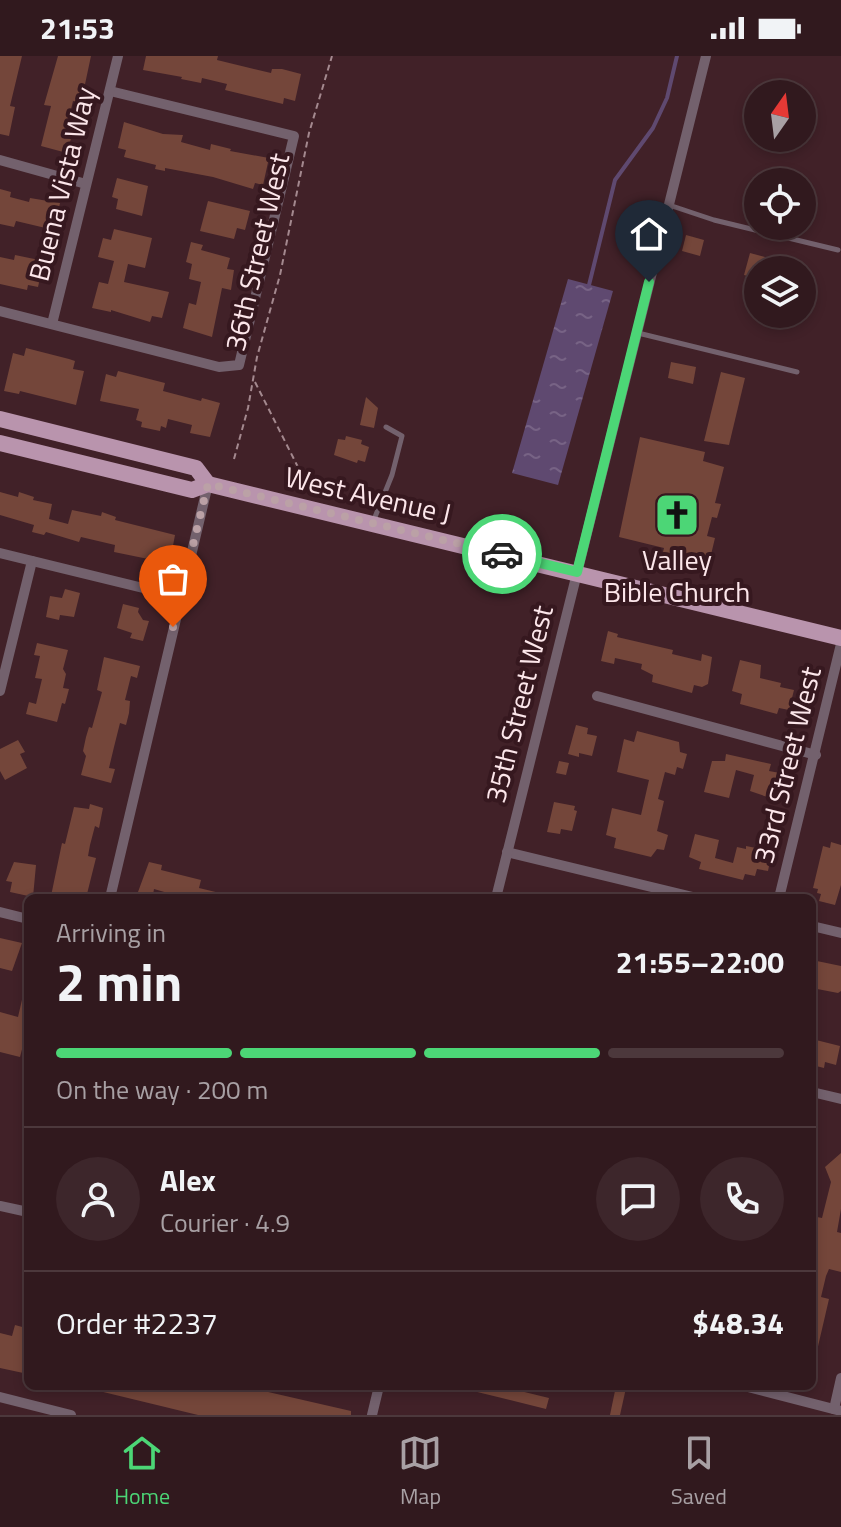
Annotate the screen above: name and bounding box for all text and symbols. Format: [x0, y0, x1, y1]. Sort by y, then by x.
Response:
text: 21:53 [40, 5, 115, 51]
north arrow [744, 80, 816, 152]
map controls [744, 80, 816, 328]
street label: Buena Vista Way [17, 82, 106, 286]
street label: 36th Street West [213, 148, 300, 355]
button: locate [744, 168, 816, 240]
pin [615, 200, 683, 282]
icon: home [627, 212, 671, 256]
button: layers [744, 256, 816, 328]
street label: West Avenue J [281, 455, 455, 534]
church icon: Valley Bible Church [653, 491, 701, 539]
courier [462, 514, 542, 594]
icon: car [480, 532, 524, 576]
place label: Valley Bible Church [604, 538, 750, 613]
pin [139, 545, 207, 627]
icon: bag [151, 557, 195, 601]
street label: 35th Street West [473, 601, 564, 807]
street label: 33rd Street West [741, 662, 832, 868]
text: Arriving in [56, 913, 166, 952]
text: 21:55–22:00 [616, 939, 784, 985]
text: 2 min [56, 942, 182, 1021]
text: On the way · 200 m [56, 1070, 268, 1109]
button: person [56, 1157, 140, 1241]
text: Alex [160, 1157, 216, 1203]
button: chat [596, 1157, 680, 1241]
button: phone [700, 1157, 784, 1241]
text: Courier · 4.9 [160, 1203, 290, 1242]
text: Order #2237 [56, 1300, 218, 1346]
text: $48.34 [692, 1300, 784, 1346]
tab: Home [114, 1431, 170, 1513]
tab: Map [398, 1431, 442, 1513]
tab: Saved [671, 1431, 727, 1513]

